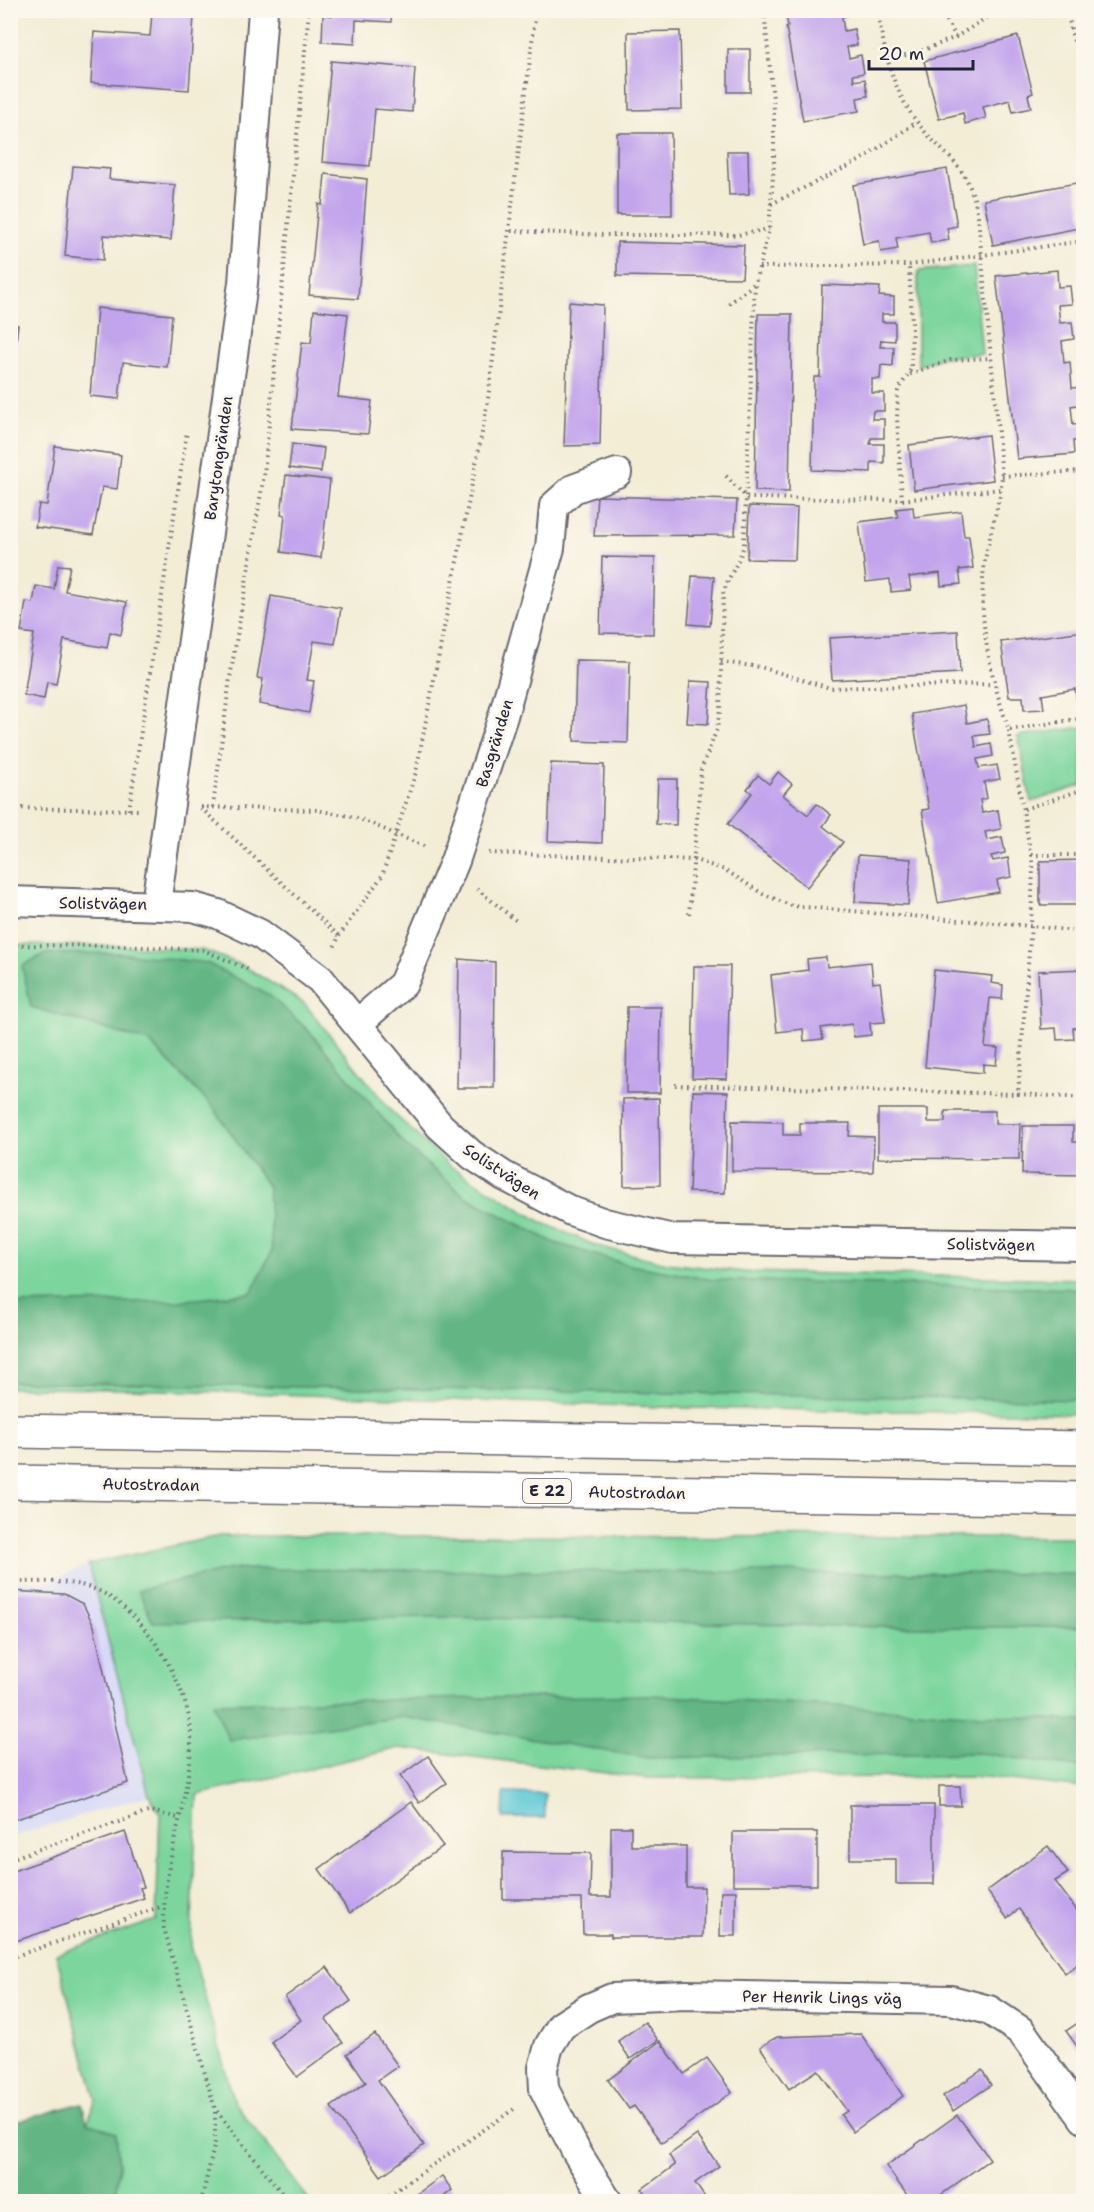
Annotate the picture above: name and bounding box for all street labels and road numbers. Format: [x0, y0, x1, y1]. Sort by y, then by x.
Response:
street label: Barytongränden [199, 394, 238, 522]
street label: Basgränden [471, 696, 518, 790]
street label: Solistvägen [59, 892, 147, 915]
street label: Solistvägen [459, 1139, 545, 1204]
street label: Solistvägen [947, 1233, 1035, 1256]
street label: Autostradan [102, 1473, 200, 1496]
road number: E 22 [523, 1479, 571, 1503]
street label: Autostradan [588, 1481, 686, 1504]
street label: Per Henrik Lings väg [742, 1986, 902, 2009]

